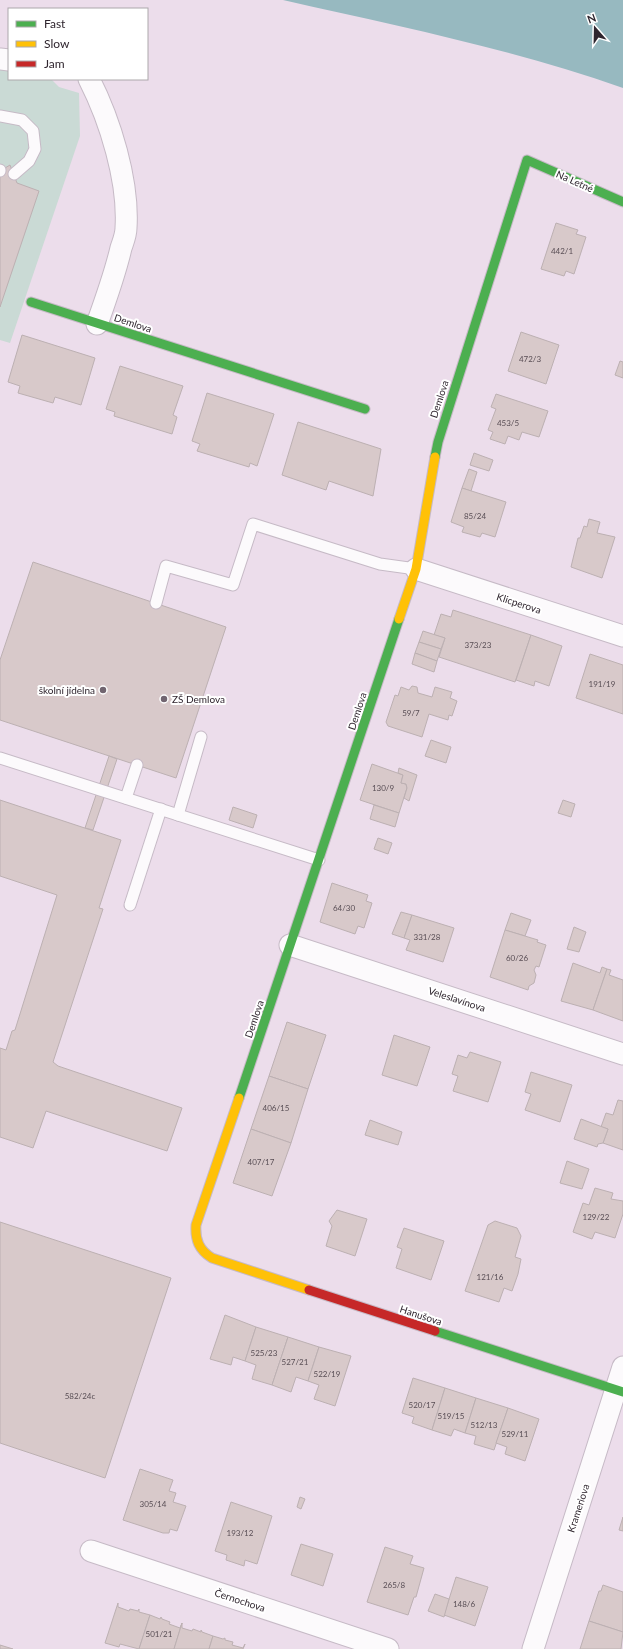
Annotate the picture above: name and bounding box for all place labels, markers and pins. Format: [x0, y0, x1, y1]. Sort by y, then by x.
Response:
place label: školní jídelna [39, 684, 95, 696]
marker: školní jídelna [98, 685, 108, 695]
place label: ZŠ Demlova [172, 693, 225, 705]
marker: ZŠ Demlova [159, 694, 169, 704]

